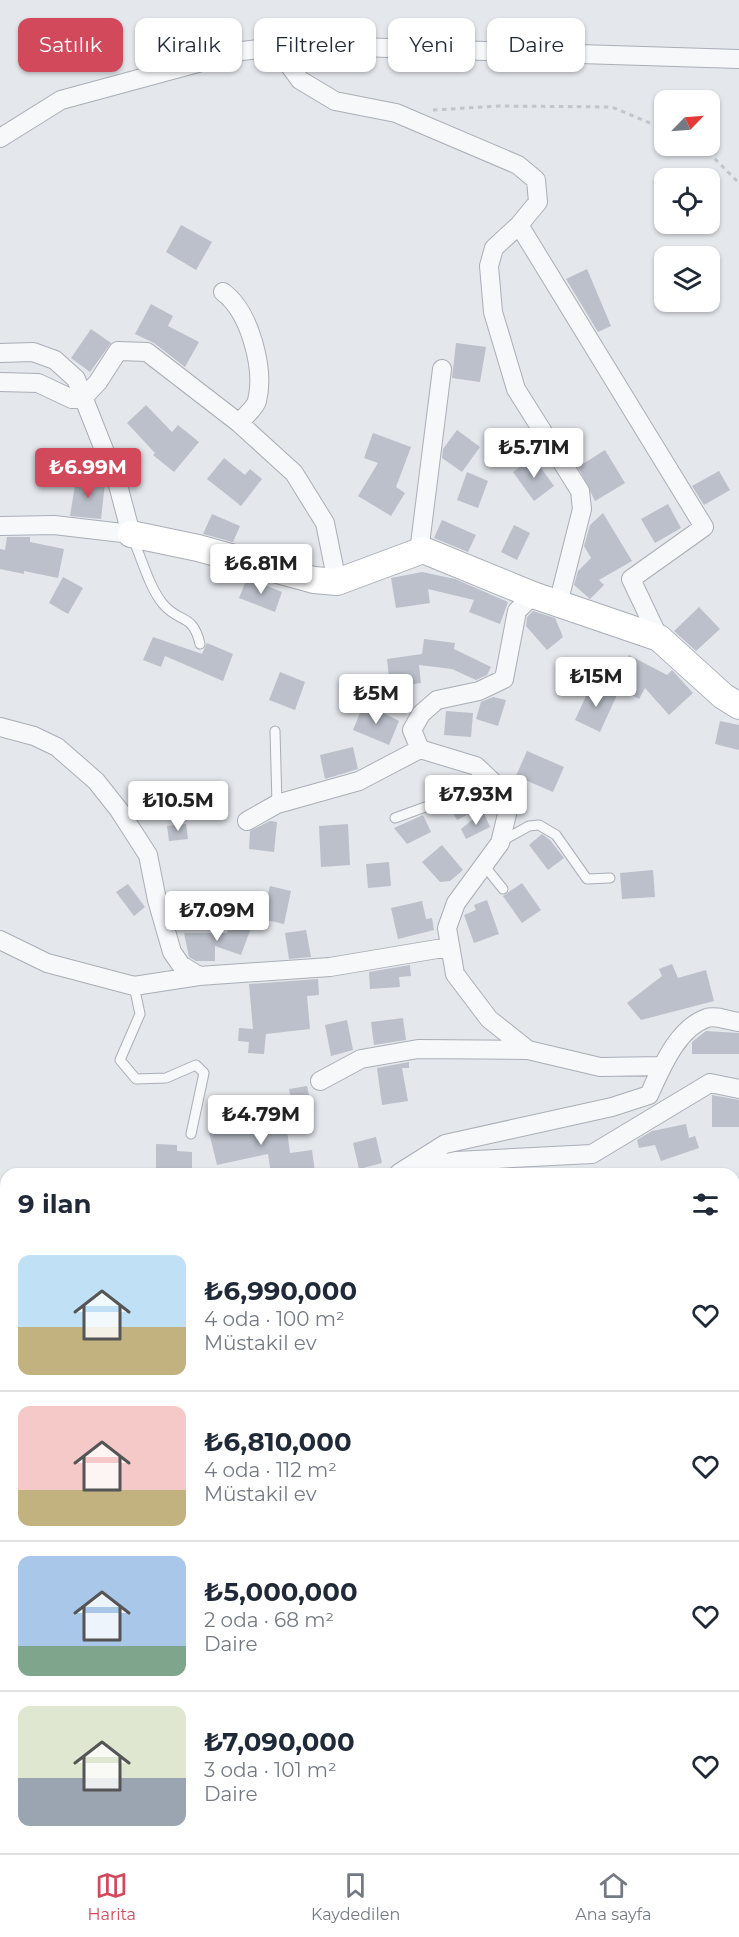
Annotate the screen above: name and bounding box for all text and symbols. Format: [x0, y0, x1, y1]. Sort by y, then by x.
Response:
chip: Satılık [18, 18, 123, 72]
chip: Kiralık [135, 18, 242, 72]
chip: Filtreler [254, 18, 376, 72]
chip: Yeni [388, 18, 475, 72]
chip: Daire [487, 18, 585, 72]
north arrow [654, 90, 720, 156]
map controls [654, 90, 720, 312]
button: locate [654, 168, 720, 234]
button: layers [654, 246, 720, 312]
pin: ₺5.71M [485, 428, 583, 479]
text: ₺5.71M [498, 435, 570, 459]
pin: ₺6.99M [39, 448, 137, 499]
text: ₺6.99M [49, 455, 127, 479]
pin: ₺6.81M [212, 544, 310, 595]
text: ₺6.81M [224, 551, 298, 575]
pin: ₺15M [560, 657, 632, 708]
text: ₺15M [569, 664, 623, 688]
pin: ₺5M [347, 674, 405, 725]
text: ₺5M [353, 681, 399, 705]
pin: ₺7.93M [427, 775, 525, 826]
pin: ₺10.5M [129, 781, 227, 832]
text: ₺7.93M [439, 782, 513, 806]
text: ₺10.5M [142, 788, 214, 812]
pin: ₺7.09M [168, 891, 266, 942]
text: ₺7.09M [179, 898, 255, 922]
pin: ₺4.79M [212, 1095, 310, 1146]
text: ₺4.79M [222, 1102, 300, 1126]
text: 9 ilan [18, 1188, 92, 1220]
icon: filters [689, 1188, 722, 1221]
text: ₺6,990,000 [204, 1275, 357, 1307]
icon: home [66, 1279, 138, 1351]
icon: heart [689, 1299, 722, 1332]
text: 4 oda · 100 m² [204, 1307, 345, 1331]
text: Müstakil ev [204, 1331, 317, 1355]
text: ₺6,810,000 [204, 1426, 352, 1458]
icon: home [66, 1430, 138, 1502]
icon: heart [689, 1450, 722, 1483]
text: 4 oda · 112 m² [204, 1458, 337, 1482]
text: Müstakil ev [204, 1482, 317, 1506]
text: ₺5,000,000 [204, 1576, 358, 1608]
icon: home [66, 1580, 138, 1652]
icon: heart [689, 1600, 722, 1633]
text: 2 oda · 68 m² [204, 1608, 334, 1632]
text: Daire [204, 1632, 258, 1656]
text: ₺7,090,000 [204, 1726, 355, 1758]
icon: home [66, 1730, 138, 1802]
icon: heart [689, 1750, 722, 1783]
text: 3 oda · 101 m² [204, 1758, 337, 1782]
text: Daire [204, 1782, 258, 1806]
tab: Harita [88, 1869, 136, 1924]
tab: Kaydedilen [311, 1869, 400, 1924]
tab: Ana sayfa [575, 1869, 651, 1924]

